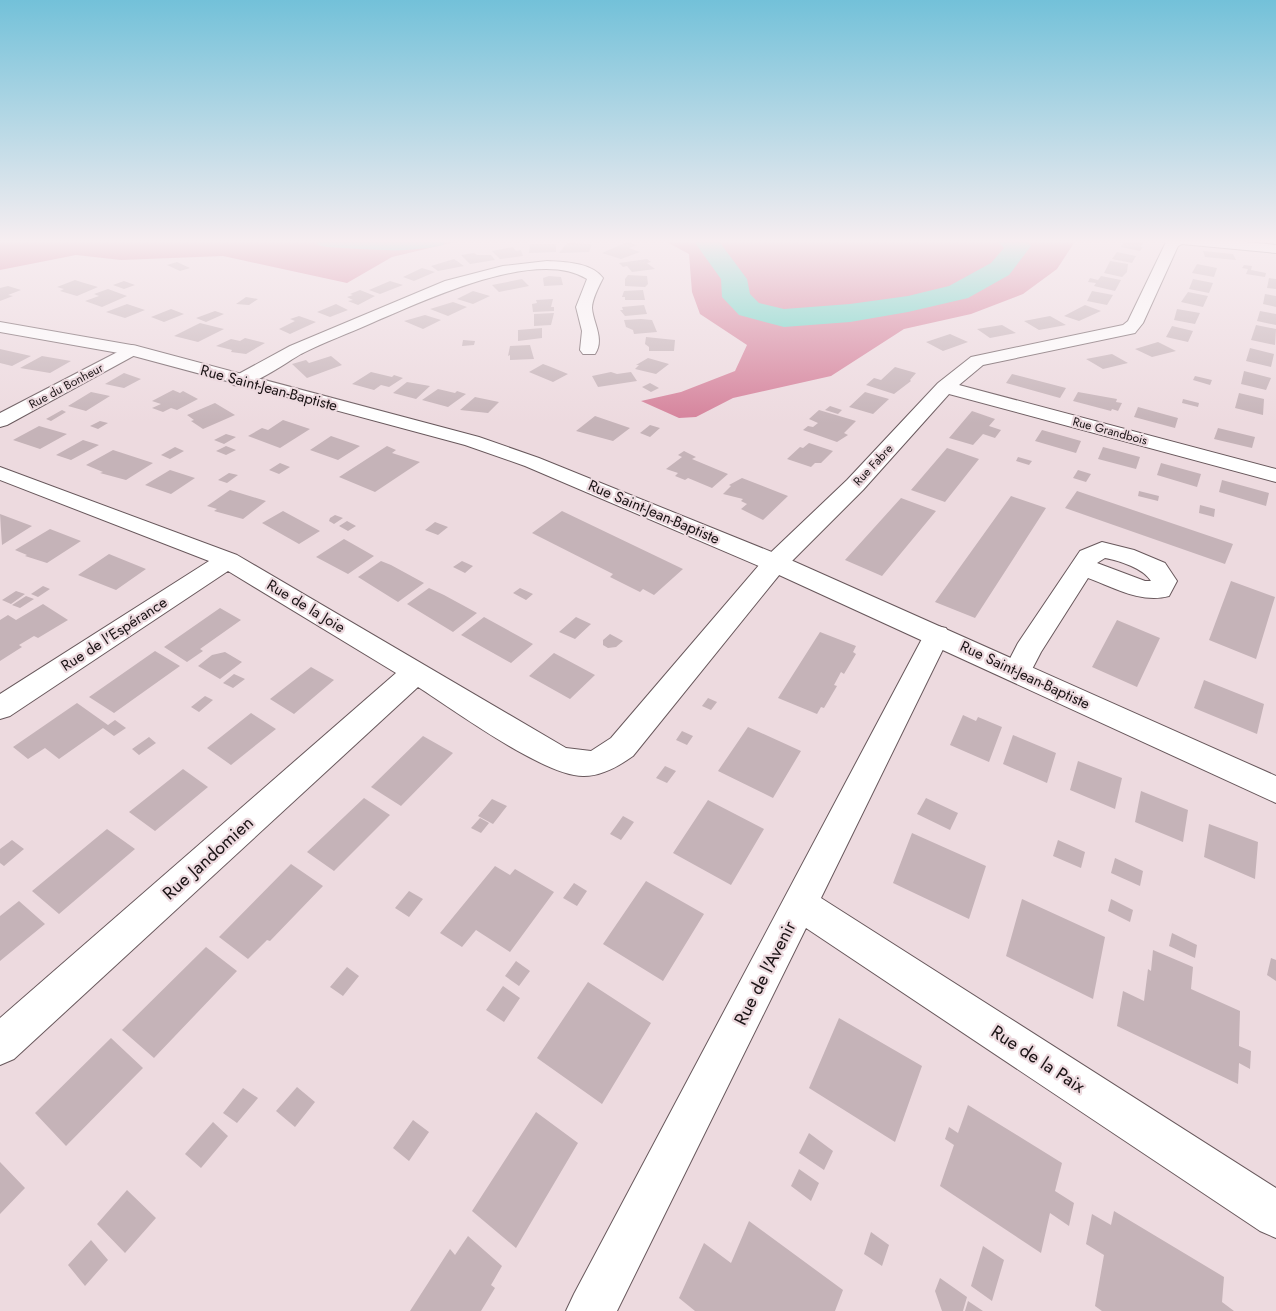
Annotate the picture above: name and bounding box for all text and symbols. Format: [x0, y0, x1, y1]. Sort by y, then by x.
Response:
street label: Rue du Bonheur [26, 358, 107, 413]
street label: Rue Saint-Jean-Baptiste [198, 359, 340, 417]
street label: Rue Grandbois [1071, 412, 1149, 450]
street label: Rue Fabre [849, 440, 897, 490]
street label: Rue Saint-Jean-Baptiste [585, 474, 723, 550]
street label: Rue de la Joie [263, 574, 350, 638]
street label: Rue de l'Espérance [57, 591, 172, 677]
street label: Rue Saint-Jean-Baptiste [956, 635, 1094, 715]
street label: Rue Jandomien [157, 810, 259, 906]
street label: Rue de l'Avenir [728, 916, 803, 1030]
street label: Rue de la Paix [986, 1019, 1091, 1099]

